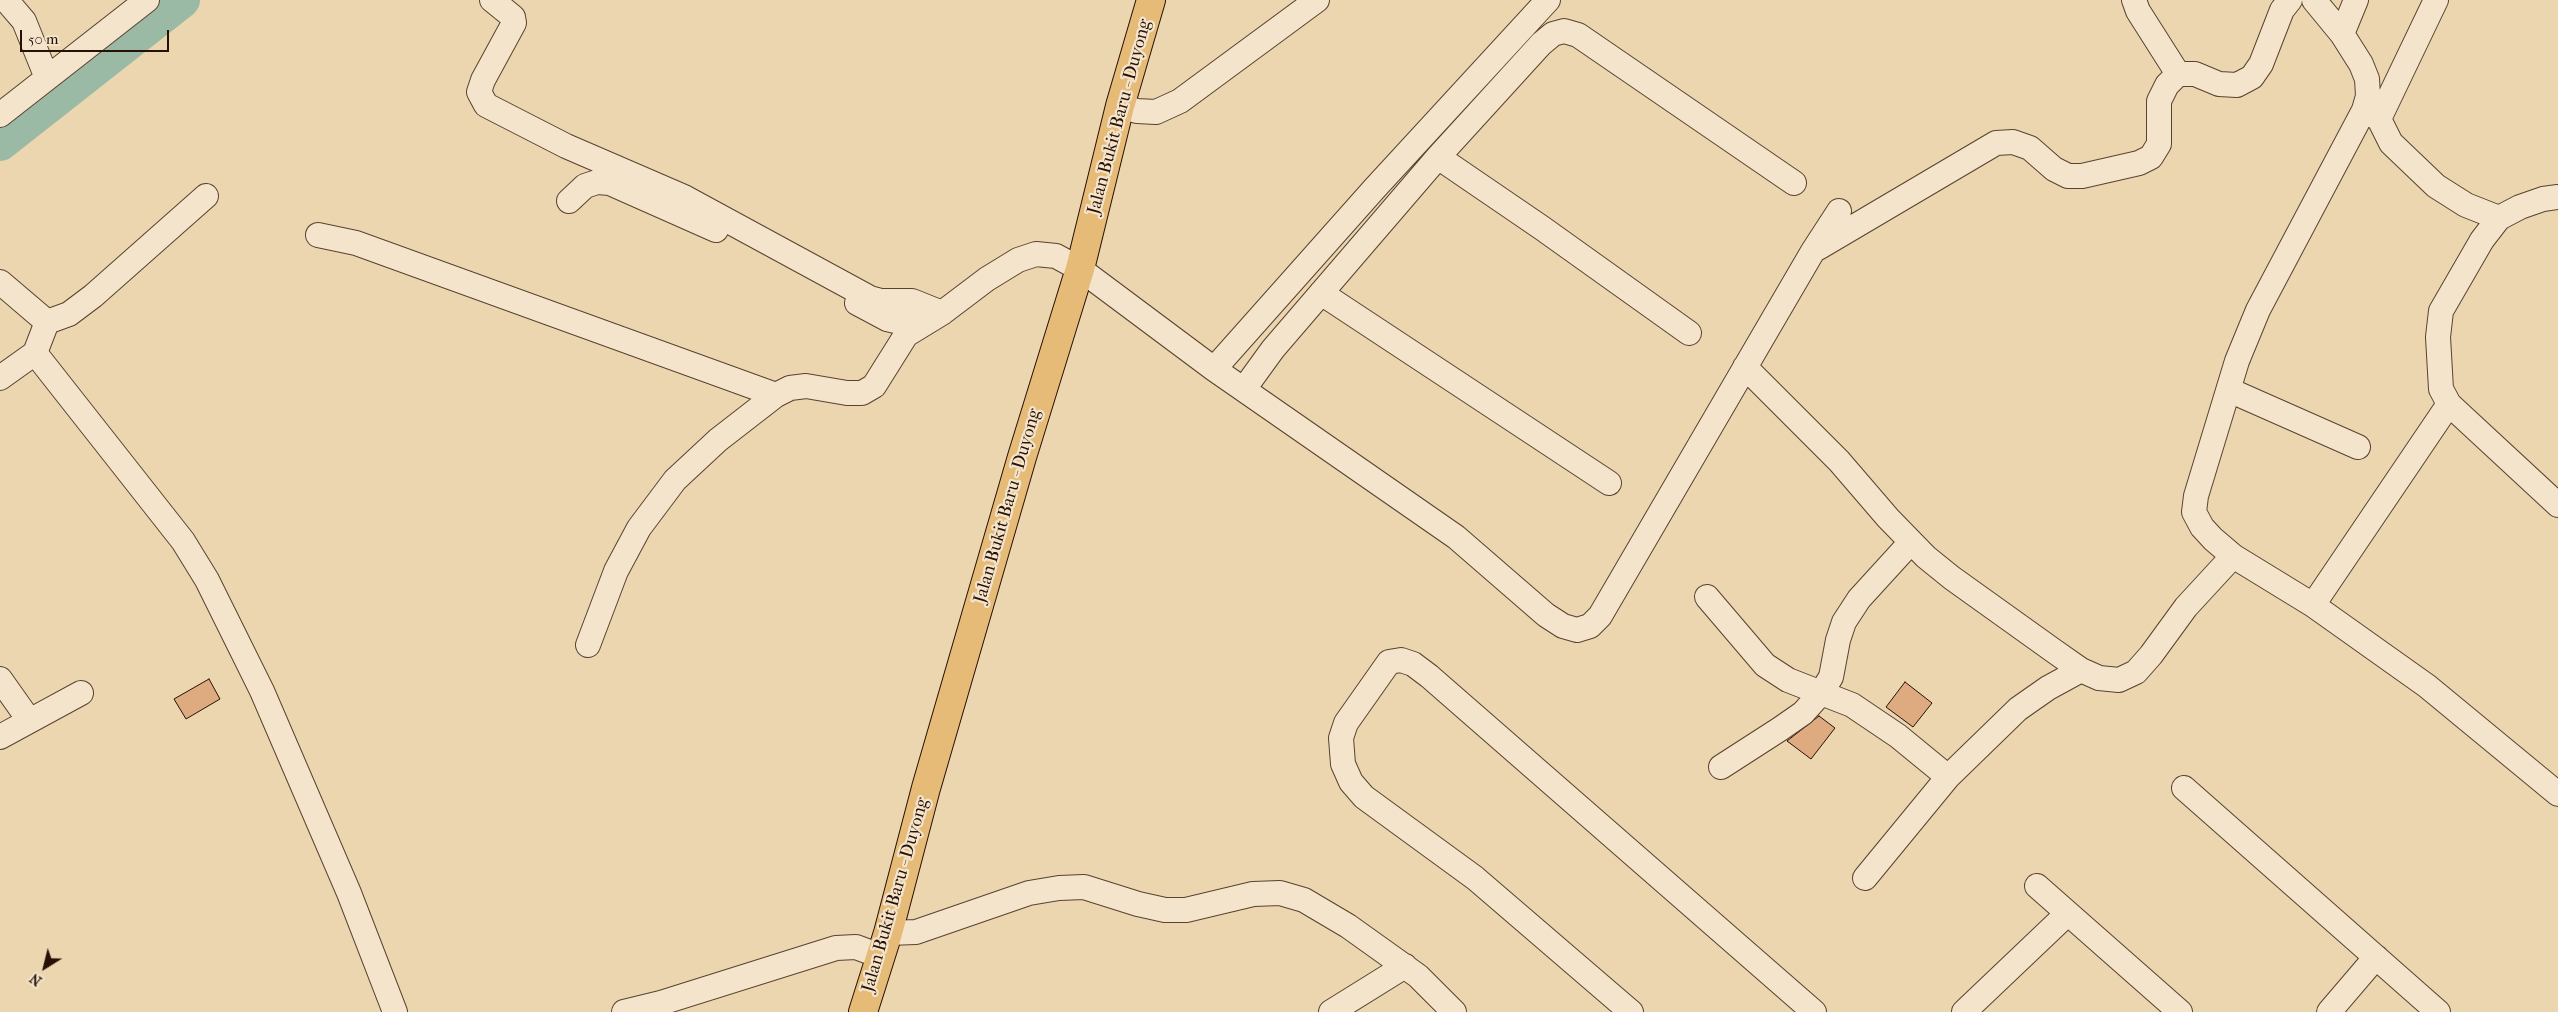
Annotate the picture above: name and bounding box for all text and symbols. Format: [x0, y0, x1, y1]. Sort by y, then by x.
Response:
street label: Jalan Bukit Baru - Duyong [1084, 17, 1156, 217]
scale bar [22, 20, 171, 52]
text: 50 m [28, 30, 58, 48]
street label: Jalan Bukit Baru - Duyong [970, 406, 1046, 606]
street label: Jalan Bukit Baru - Duyong [858, 795, 934, 995]
north arrow [20, 942, 70, 992]
text: N [27, 970, 45, 990]

